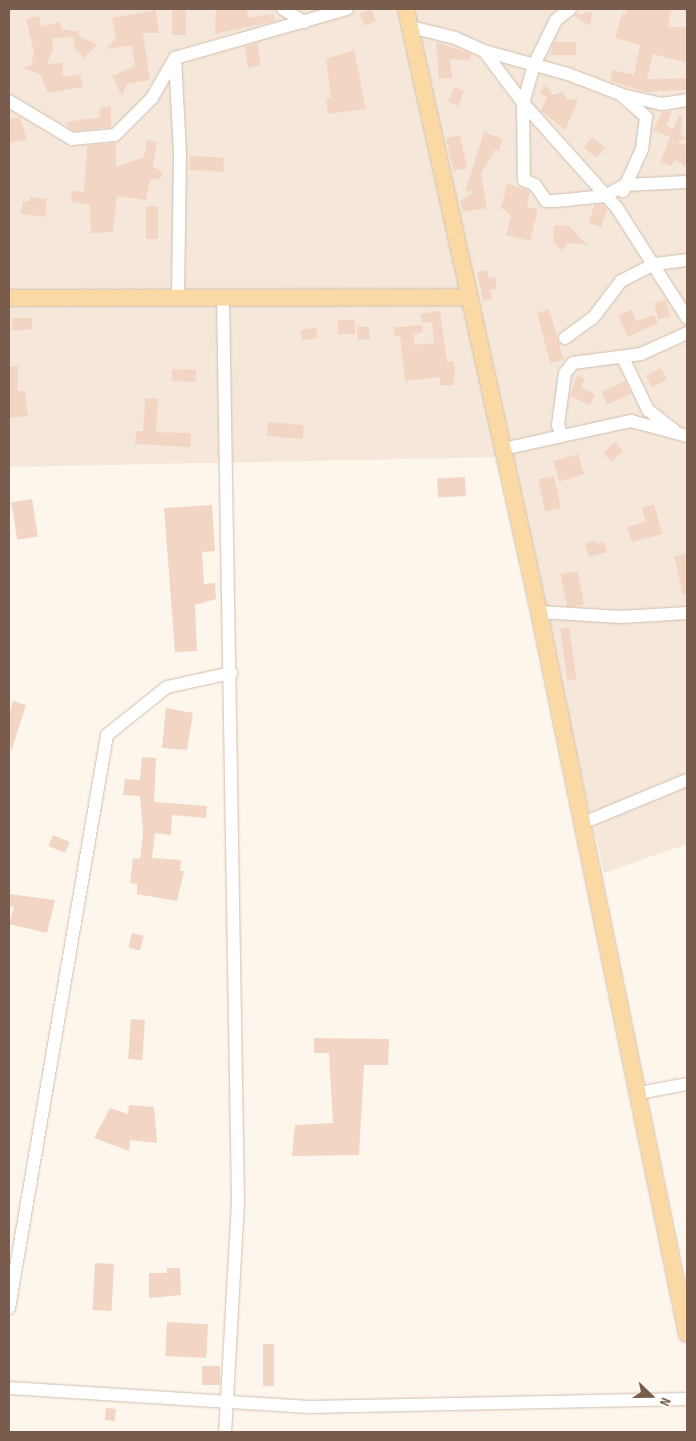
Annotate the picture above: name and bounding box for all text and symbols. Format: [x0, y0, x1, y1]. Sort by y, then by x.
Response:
north arrow [626, 1371, 676, 1421]
text: N [656, 1395, 675, 1408]

